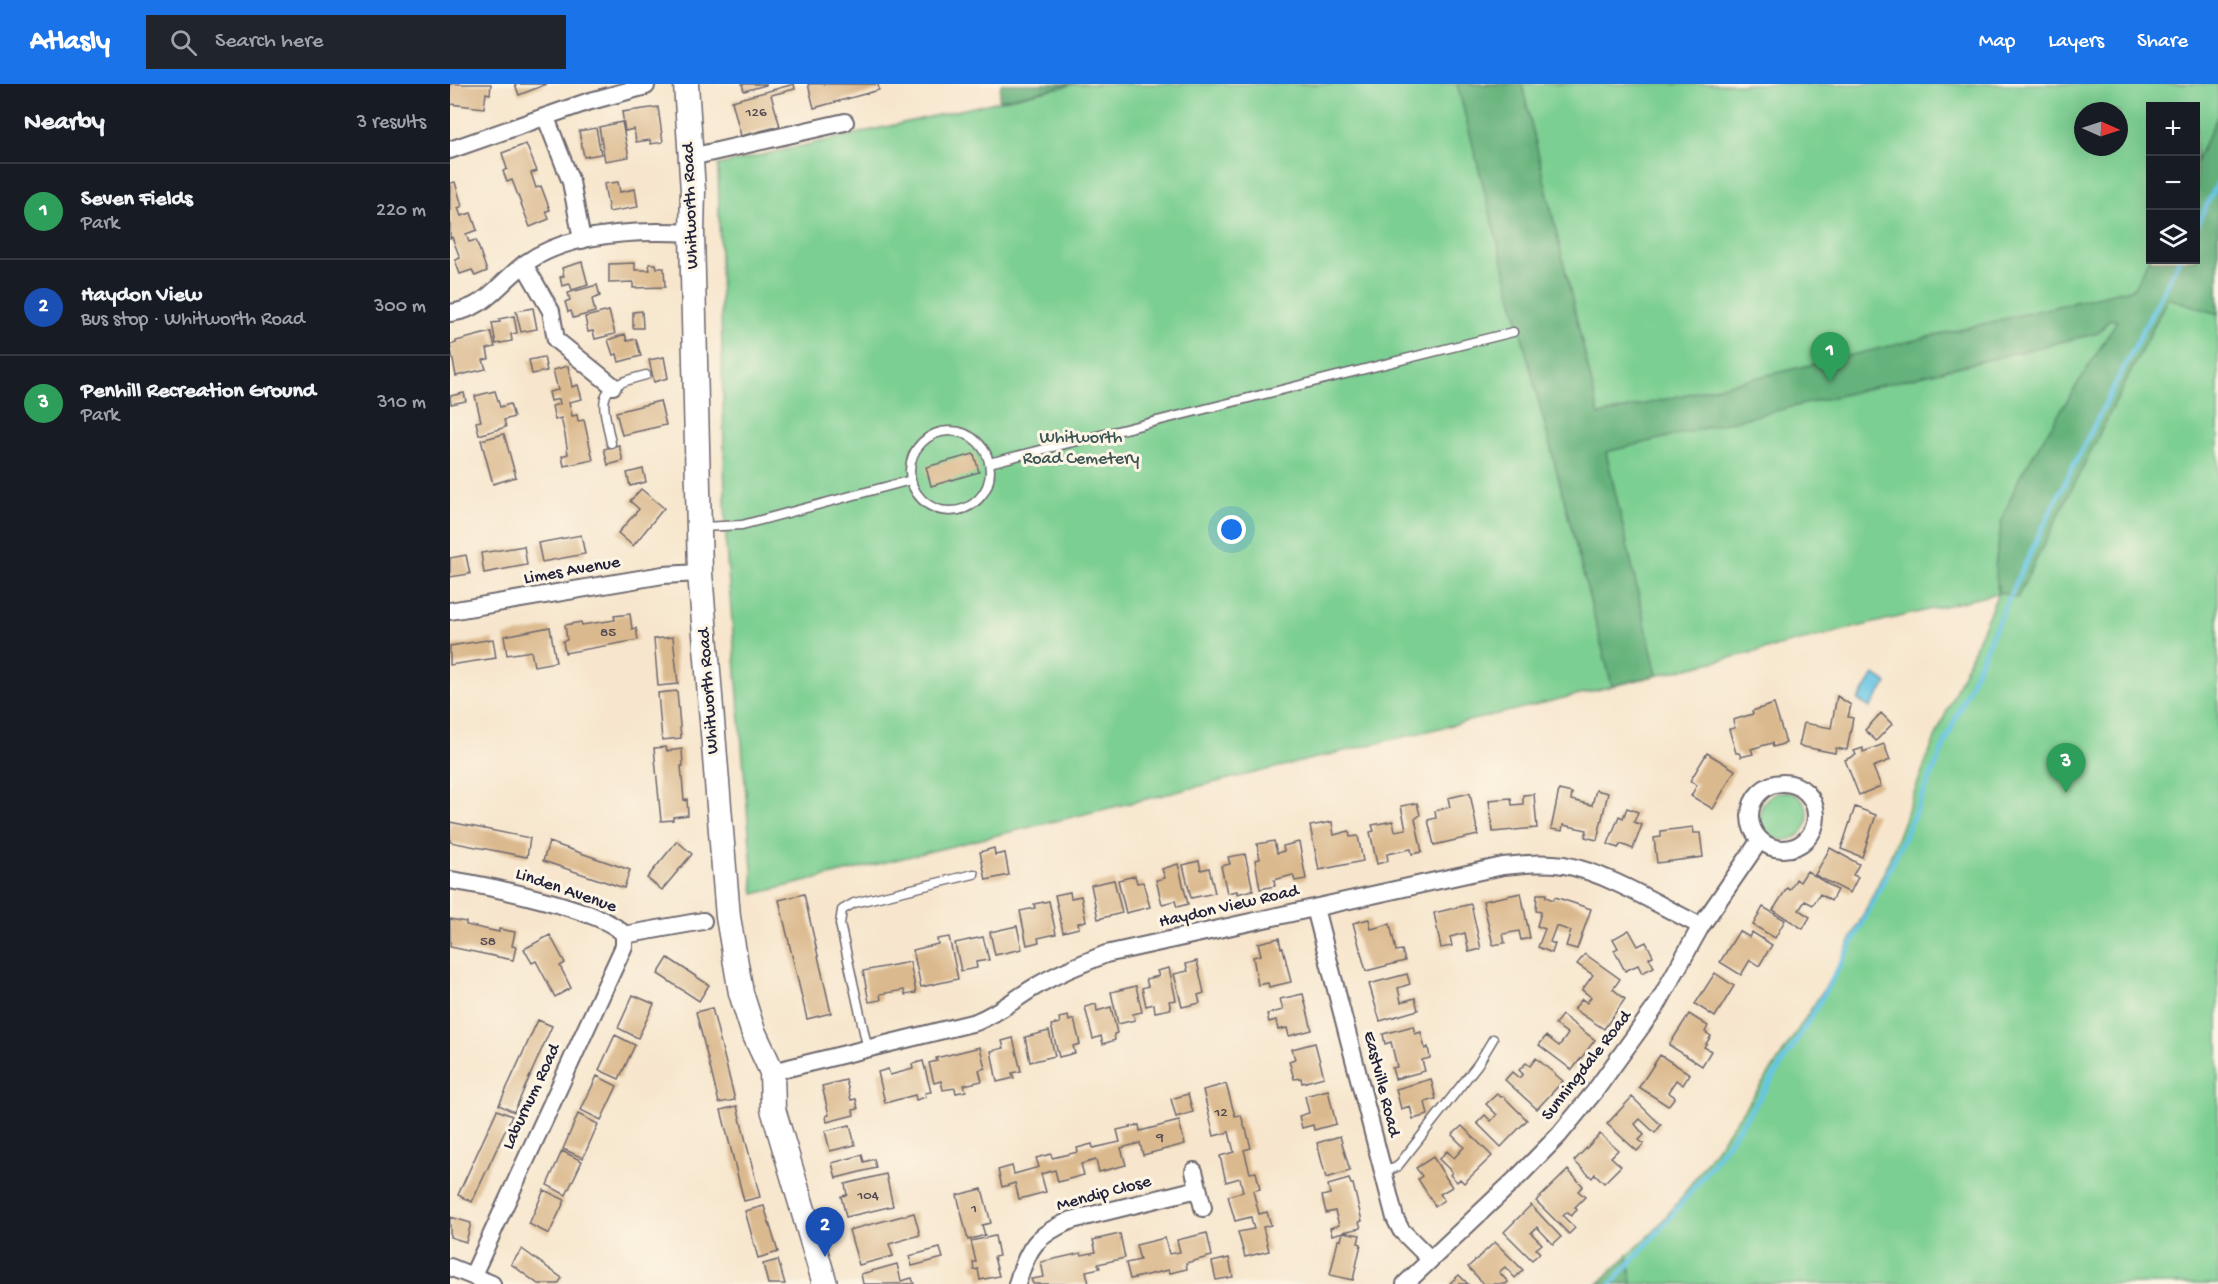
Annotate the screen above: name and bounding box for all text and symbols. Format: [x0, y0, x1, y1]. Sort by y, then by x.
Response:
search box [146, 15, 566, 69]
text: Atlasly [30, 26, 110, 59]
icon: search [167, 26, 200, 59]
text: Search here [215, 29, 323, 55]
text: Map [1979, 30, 2015, 55]
text: Layers [2048, 30, 2104, 55]
text: Share [2137, 30, 2188, 55]
north arrow [2074, 102, 2128, 156]
map controls [2146, 102, 2200, 264]
button: + [2146, 102, 2200, 156]
house number: 126 [744, 104, 767, 122]
text: Nearby [24, 108, 105, 139]
text: 3 results [357, 112, 426, 135]
street label: Whitworth Road [678, 141, 704, 270]
button: − [2146, 156, 2200, 210]
text: Seven Fields [81, 187, 193, 213]
text: 1 [39, 200, 48, 223]
text: 220 m [376, 200, 426, 223]
button: layers [2146, 210, 2200, 264]
text: Park [81, 213, 119, 236]
text: Haydon View [81, 283, 202, 309]
text: 2 [39, 296, 48, 319]
text: 300 m [374, 296, 426, 319]
text: Bus stop · Whitworth Road [81, 309, 305, 332]
pin: 1 [1810, 332, 1850, 382]
text: Penhill Recreation Ground [81, 379, 316, 405]
text: 3 [38, 392, 49, 415]
text: 310 m [377, 392, 426, 415]
text: Park [81, 405, 119, 428]
park label: Whitworth Road Cemetery [1023, 428, 1139, 470]
your location [1217, 515, 1246, 544]
street label: Limes Avenue [522, 552, 623, 590]
house number: 85 [600, 624, 616, 642]
street label: Whitworth Road [694, 626, 724, 755]
pin: 3 [2046, 744, 2086, 793]
street label: Linden Avenue [513, 864, 620, 918]
street label: Haydon View Road [1157, 880, 1302, 933]
house number: 58 [480, 933, 496, 951]
street label: Sunningdale Road [1537, 1006, 1637, 1125]
street label: Eastville Road [1358, 1029, 1405, 1140]
street label: Laburnum Road [498, 1039, 566, 1153]
house number: 12 [1213, 1104, 1228, 1122]
house number: 9 [1155, 1129, 1164, 1147]
street label: Mendip Close [1054, 1171, 1154, 1217]
house number: 104 [856, 1187, 879, 1205]
house number: 1 [970, 1200, 977, 1218]
pin: 2 [806, 1208, 844, 1257]

